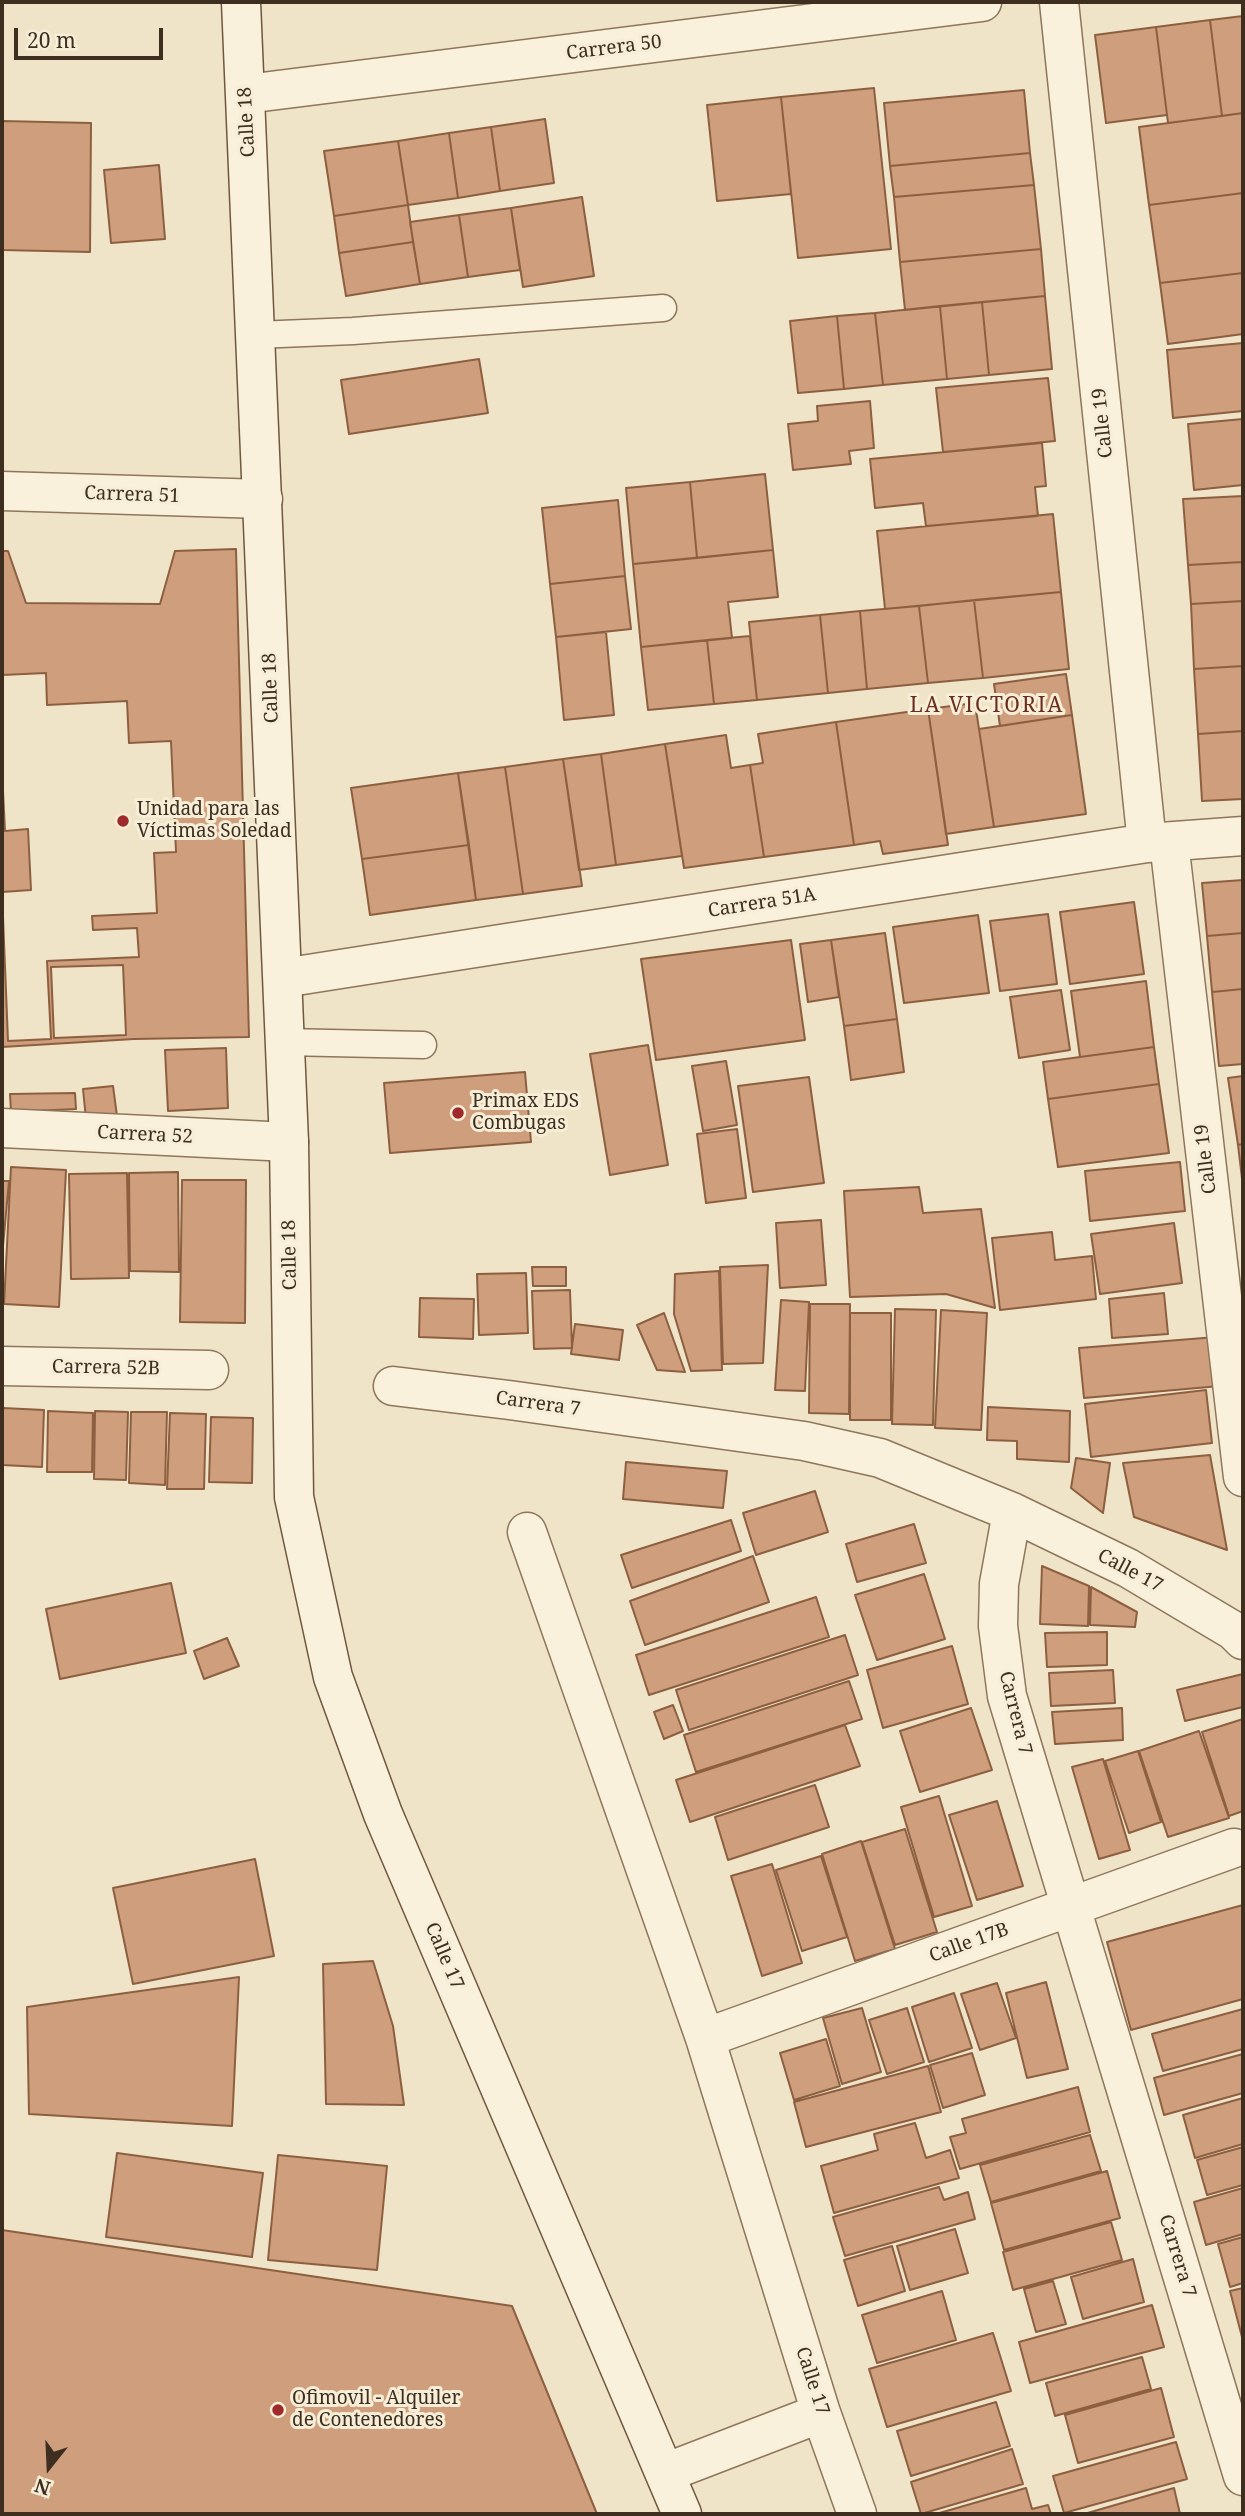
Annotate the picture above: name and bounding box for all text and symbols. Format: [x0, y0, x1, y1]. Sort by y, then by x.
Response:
scale bar [18, 14, 166, 58]
text: 20 m [27, 26, 76, 54]
street label: Carrera 50 [565, 31, 663, 65]
street label: Calle 18 [234, 86, 260, 158]
street label: Calle 19 [1088, 387, 1118, 459]
street label: Carrera 51 [84, 482, 180, 508]
street label: Calle 18 [258, 652, 284, 724]
district label: LA VICTORIA [911, 693, 1063, 719]
place label: Unidad para las Víctimas Soledad [137, 799, 292, 843]
marker: Unidad para las Víctimas Soledad [115, 813, 131, 829]
street label: Carrera 51A [706, 883, 818, 923]
place label: Primax EDS Combugas [472, 1091, 579, 1135]
marker: Primax EDS Combugas [450, 1105, 466, 1121]
street label: Carrera 52 [97, 1121, 193, 1149]
street label: Calle 19 [1190, 1123, 1222, 1195]
street label: Calle 18 [278, 1220, 302, 1290]
street label: Carrera 52B [52, 1356, 160, 1380]
street label: Carrera 7 [494, 1387, 582, 1421]
street label: Calle 17 [1094, 1544, 1166, 1598]
street label: Carrera 7 [994, 1669, 1036, 1757]
street label: Calle 17B [926, 1918, 1012, 1968]
street label: Calle 17 [420, 1919, 468, 1993]
street label: Carrera 7 [1154, 2212, 1200, 2300]
street label: Calle 17 [790, 2344, 834, 2418]
place label: Ofimovil - Alquiler de Contenedores [292, 2388, 460, 2432]
marker: Ofimovil - Alquiler de Contenedores [270, 2402, 286, 2418]
north arrow [14, 2432, 84, 2502]
text: N [31, 2472, 54, 2502]

